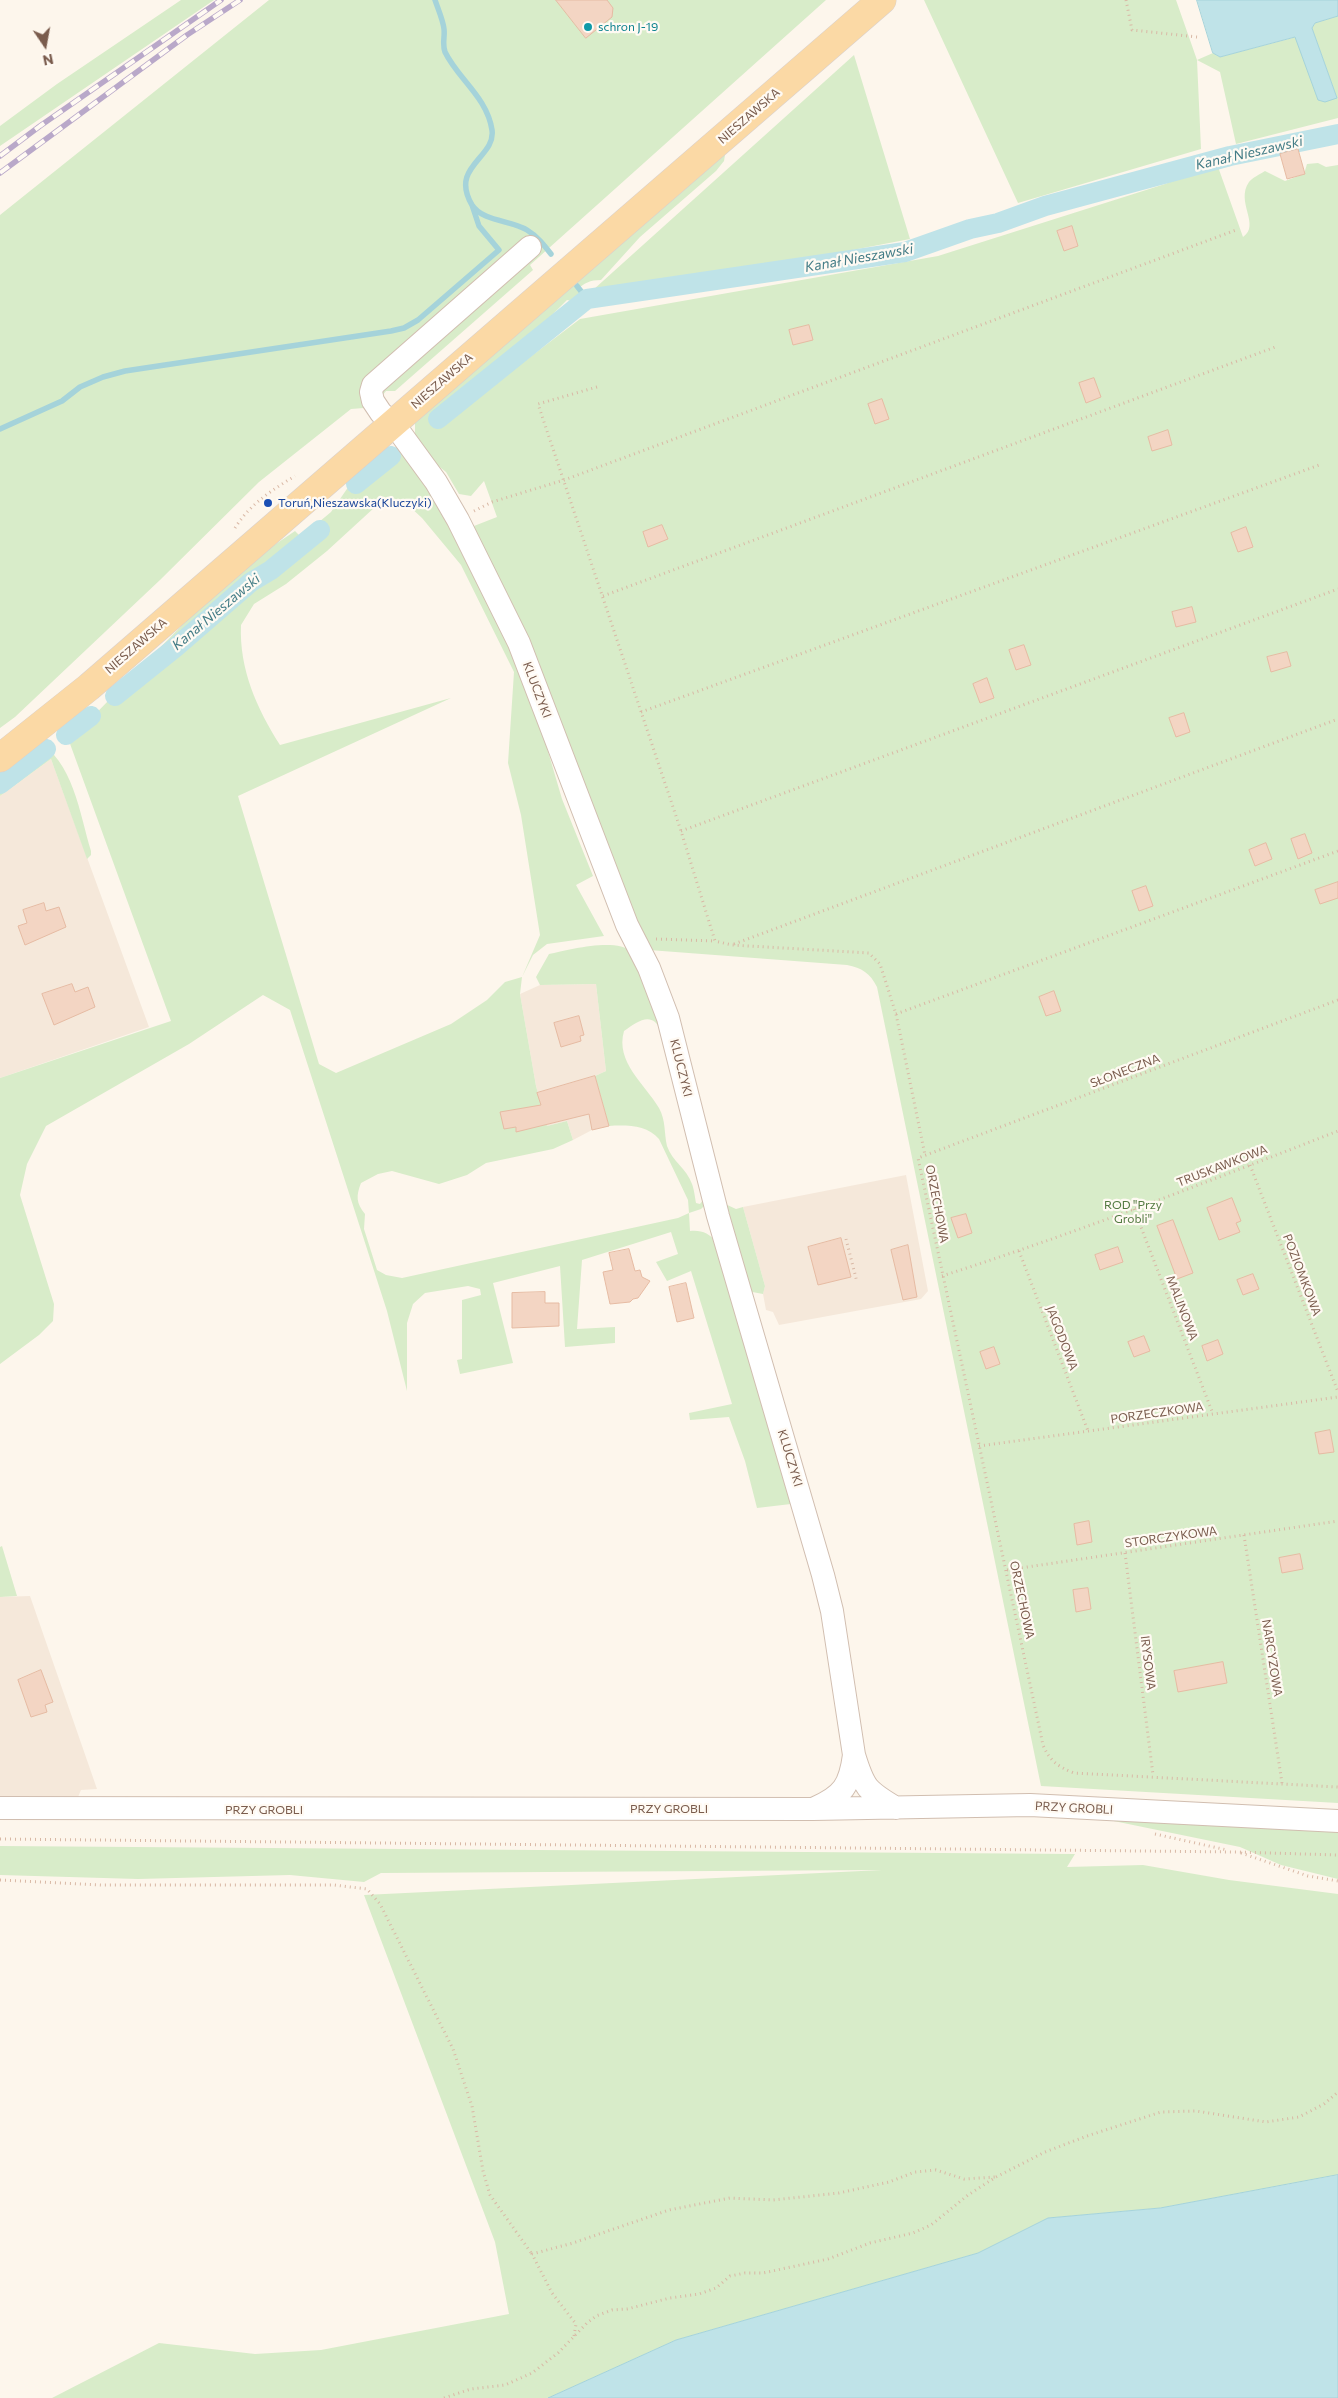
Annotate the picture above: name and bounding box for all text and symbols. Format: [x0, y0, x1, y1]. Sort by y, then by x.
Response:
north arrow [20, 20, 70, 70]
place label: schron J-19 [598, 20, 658, 34]
marker: schron J-19 [582, 21, 594, 33]
text: N [41, 51, 55, 70]
street label: NIESZAWSKA [715, 85, 783, 147]
water label: Kanał Nieszawski [1194, 132, 1304, 174]
water label: Kanał Nieszawski [804, 240, 914, 276]
street label: NIESZAWSKA [408, 350, 476, 412]
place label: Toruń,Nieszawska(Kluczyki) [278, 496, 432, 510]
marker: Toruń,Nieszawska(Kluczyki) [262, 497, 274, 509]
water label: Kanał Nieszawski [169, 570, 263, 654]
street label: NIESZAWSKA [102, 615, 170, 677]
street label: KLUCZYKI [520, 660, 554, 720]
street label: KLUCZYKI [667, 1038, 695, 1098]
street label: SŁONECZNA [1088, 1051, 1162, 1091]
street label: TRUSKAWKOWA [1175, 1142, 1269, 1190]
street label: ORZECHOWA [922, 1164, 952, 1244]
park label: ROD "Przy Grobli" [1104, 1198, 1162, 1226]
street label: POZIOMKOWA [1280, 1232, 1324, 1318]
street label: MALINOWA [1163, 1274, 1201, 1342]
street label: JAGODOWA [1043, 1304, 1081, 1372]
street label: PORZECZKOWA [1110, 1399, 1204, 1427]
street label: KLUCZYKI [774, 1428, 806, 1488]
street label: STORCZYKOWA [1124, 1523, 1218, 1551]
street label: ORZECHOWA [1007, 1560, 1037, 1640]
street label: NARCYZOWA [1259, 1618, 1285, 1698]
street label: IRYSOWA [1138, 1635, 1158, 1691]
street label: PRZY GROBLI [1035, 1799, 1113, 1817]
street label: PRZY GROBLI [630, 1802, 708, 1816]
street label: PRZY GROBLI [225, 1803, 303, 1817]

